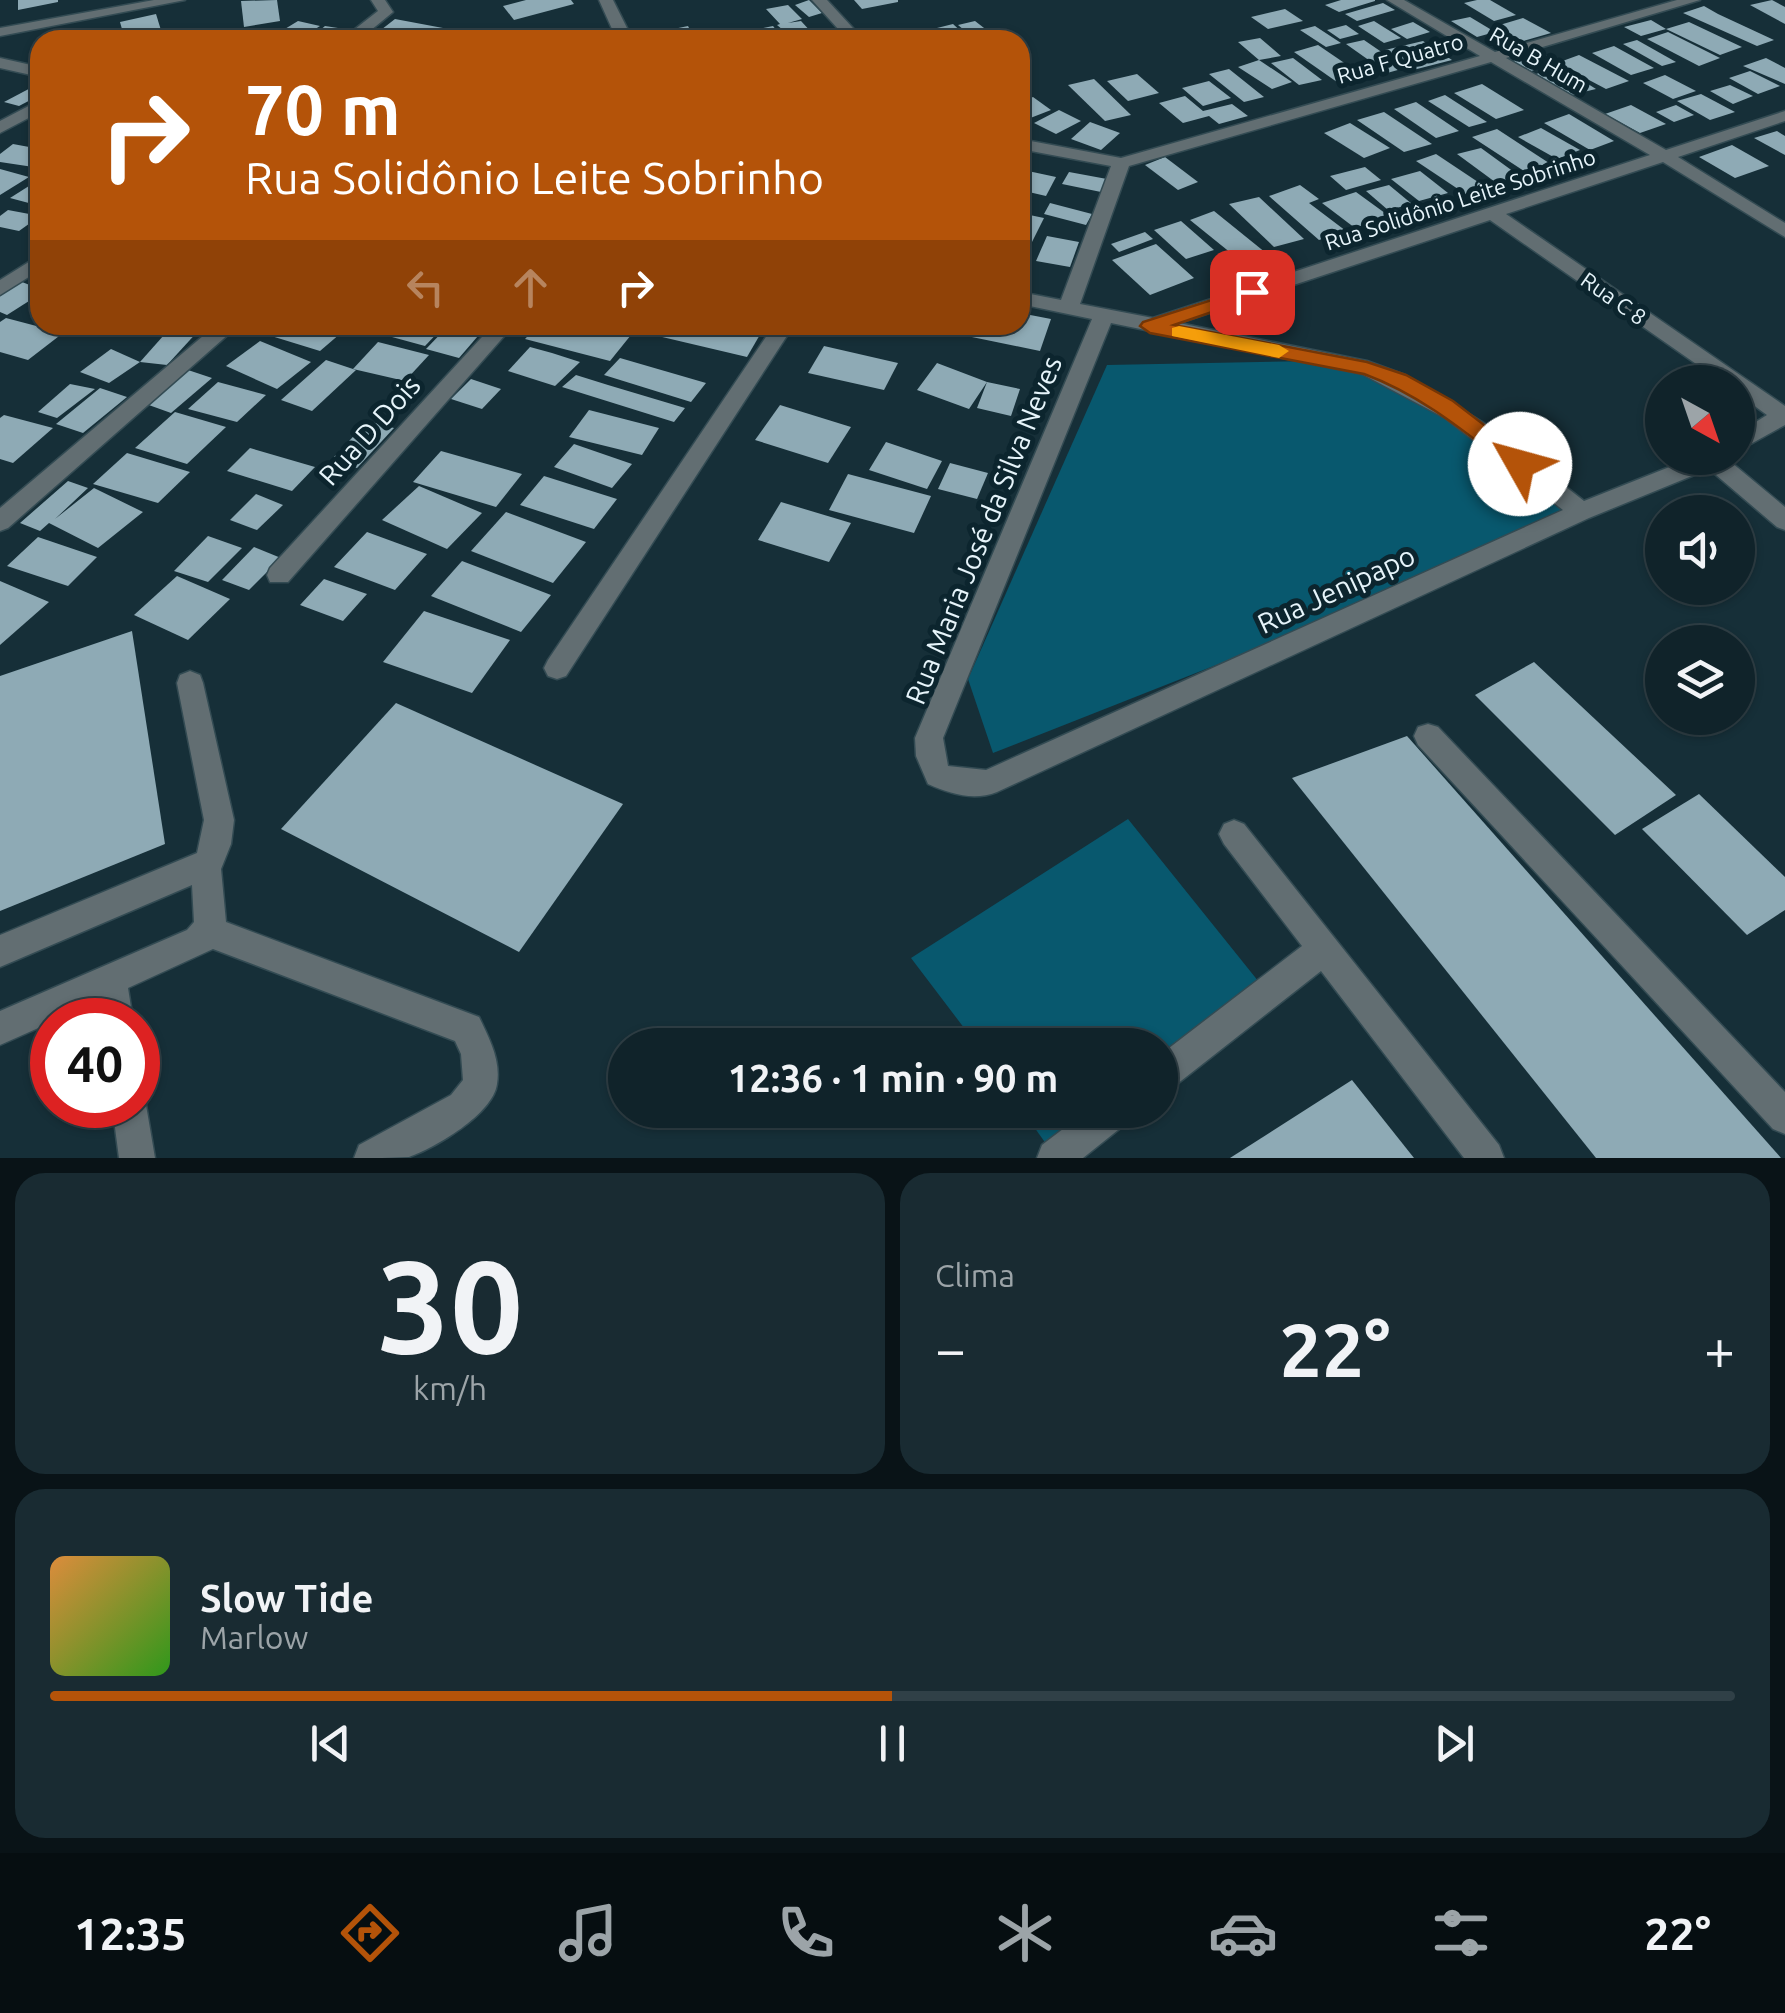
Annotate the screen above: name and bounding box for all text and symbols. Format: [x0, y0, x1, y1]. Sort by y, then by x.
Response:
street label: Rua B Hum [1486, 21, 1592, 97]
street label: Rua F Quatro [1334, 28, 1466, 88]
icon: right [80, 70, 210, 200]
text: 70 m [245, 70, 401, 148]
street label: Rua Solidônio Leite Sobrinho [1322, 143, 1598, 255]
text: Rua Solidônio Leite Sobrinho [245, 152, 824, 203]
pin [1210, 250, 1295, 335]
icon: left [398, 260, 453, 315]
icon: ahead [503, 260, 558, 315]
icon: right [608, 260, 663, 315]
icon: arrive [1225, 265, 1280, 320]
street label: Rua C 8 [1577, 267, 1651, 329]
street label: Rua Maria José da Silva Neves [899, 352, 1067, 708]
north arrow [1645, 365, 1755, 475]
map controls [1645, 365, 1755, 735]
street label: Rua D Dois [312, 369, 426, 491]
position arrow [1468, 412, 1572, 516]
button: sound [1645, 495, 1755, 605]
street label: Rua Jenipapo [1253, 539, 1419, 639]
button: layers [1645, 625, 1755, 735]
speed limit sign: 40 [30, 998, 160, 1128]
text: 12:36 · 1 min · 90 m [728, 1057, 1058, 1099]
text: 30 [377, 1232, 523, 1378]
text: Clima [935, 1257, 1015, 1293]
text: 22° [1279, 1307, 1391, 1391]
text: − [935, 1318, 966, 1379]
text: + [1704, 1318, 1735, 1379]
text: km/h [413, 1370, 487, 1406]
text: Slow Tide [200, 1577, 373, 1619]
text: Marlow [200, 1619, 308, 1655]
icon: previous [303, 1716, 358, 1771]
icon: pause [865, 1716, 920, 1771]
icon: next [1427, 1716, 1482, 1771]
icon: directions [335, 1898, 405, 1968]
icon: music [553, 1898, 623, 1968]
icon: phone [771, 1898, 841, 1968]
icon: climate [990, 1898, 1060, 1968]
icon: car [1208, 1898, 1278, 1968]
icon: filters [1426, 1898, 1496, 1968]
text: 12:35 [74, 1908, 187, 1959]
text: 22° [1644, 1908, 1711, 1959]

